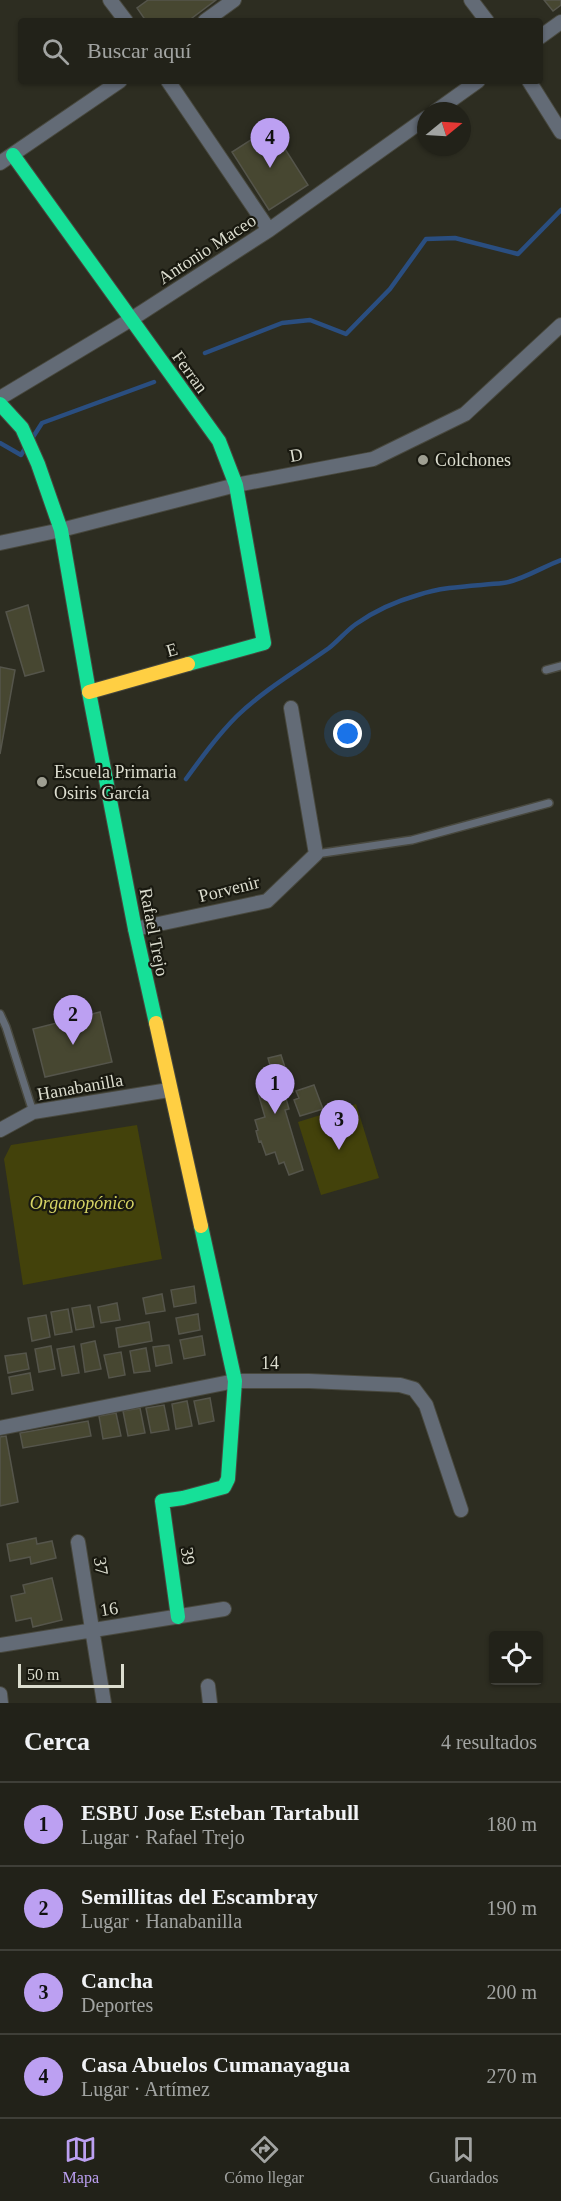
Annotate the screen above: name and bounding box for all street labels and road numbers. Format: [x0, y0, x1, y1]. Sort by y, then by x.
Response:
street label: Antonio Maceo [154, 210, 260, 288]
street label: Ferran [168, 347, 212, 397]
street label: D [288, 444, 304, 466]
street label: E [164, 639, 180, 661]
street label: Porvenir [197, 872, 261, 906]
street label: Rafael Trejo [136, 886, 172, 978]
street label: Hanabanilla [35, 1070, 125, 1104]
street label: 14 [261, 1353, 279, 1373]
street label: 39 [177, 1546, 199, 1566]
street label: 37 [90, 1556, 112, 1576]
street label: 16 [99, 1598, 119, 1620]

